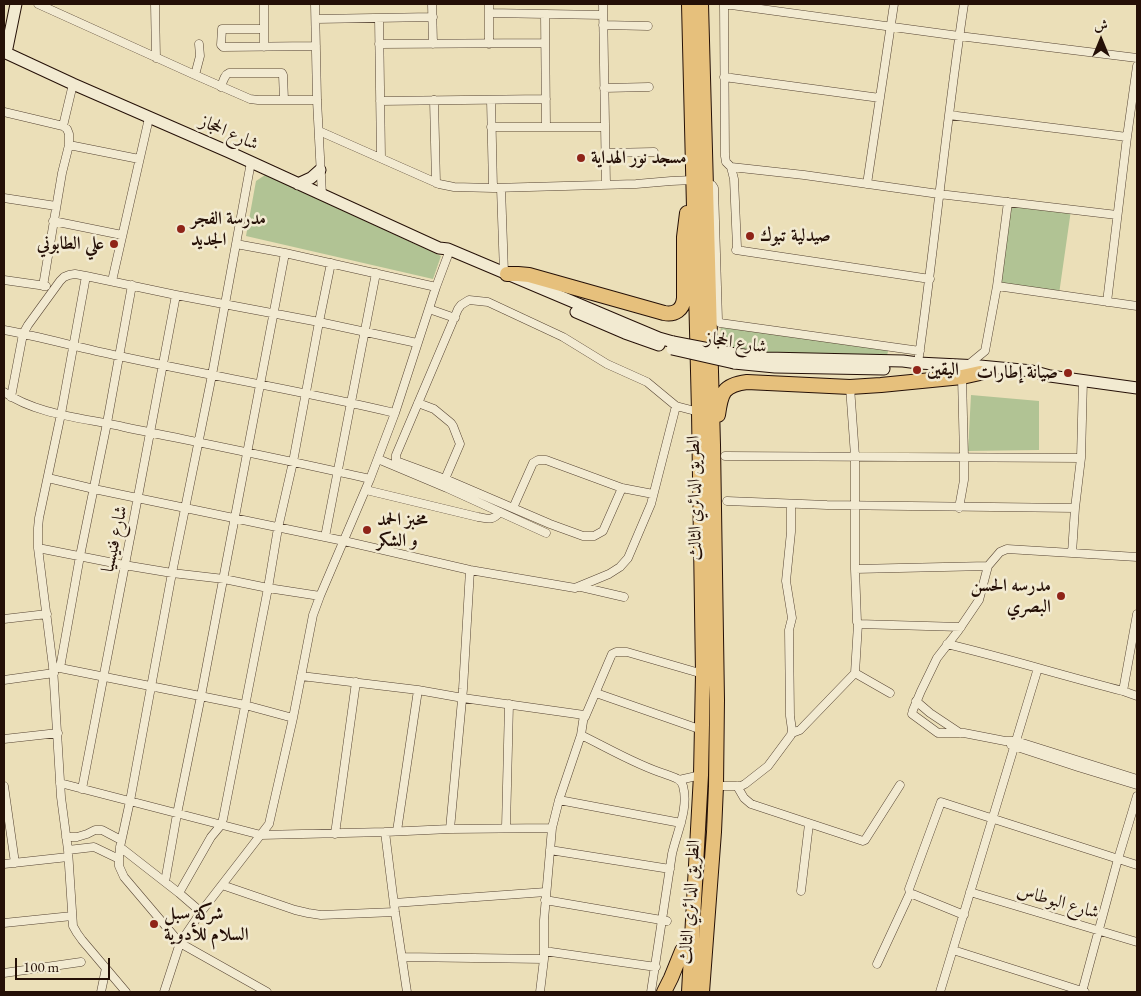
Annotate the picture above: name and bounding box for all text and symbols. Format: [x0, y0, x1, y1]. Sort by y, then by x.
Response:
north arrow [1076, 15, 1126, 65]
text: ش [1094, 16, 1108, 34]
street label: شارع الحجاز [196, 111, 262, 155]
place label: مسجد نور الهداية [591, 147, 687, 169]
marker: مسجد نور الهداية [575, 152, 587, 164]
place label: مدرسة الفجر الجديد [191, 208, 266, 250]
marker: مدرسة الفجر الجديد [175, 223, 187, 235]
place label: صيدلية تبوك [760, 225, 831, 247]
marker: صيدلية تبوك [744, 230, 756, 242]
place label: علي الطابوني [37, 233, 104, 255]
marker: علي الطابوني [108, 238, 120, 250]
street label: شارع الحجاز [704, 327, 768, 359]
place label: اليقين [927, 359, 959, 381]
place label: صيانة إطارات [976, 362, 1058, 384]
marker: اليقين [911, 364, 923, 376]
marker: صيانة إطارات [1062, 367, 1074, 379]
street label: الطريق الدائري الثالث [683, 435, 707, 561]
street label: شارع فنيسيا [97, 504, 133, 574]
place label: مخبز الحمد و الشكر [377, 509, 428, 552]
marker: مخبز الحمد و الشكر [361, 524, 373, 536]
place label: مدرسه الحسن البصري [970, 575, 1051, 618]
marker: مدرسه الحسن البصري [1055, 590, 1067, 602]
street label: الطريق الدائري الثالث [675, 839, 705, 965]
street label: شارع البوطاس [1014, 880, 1102, 924]
place label: شركة سبل السلام للأدوية [164, 903, 249, 946]
marker: شركة سبل السلام للأدوية [148, 918, 160, 930]
scale bar [18, 948, 112, 980]
text: 100 m [23, 957, 59, 976]

